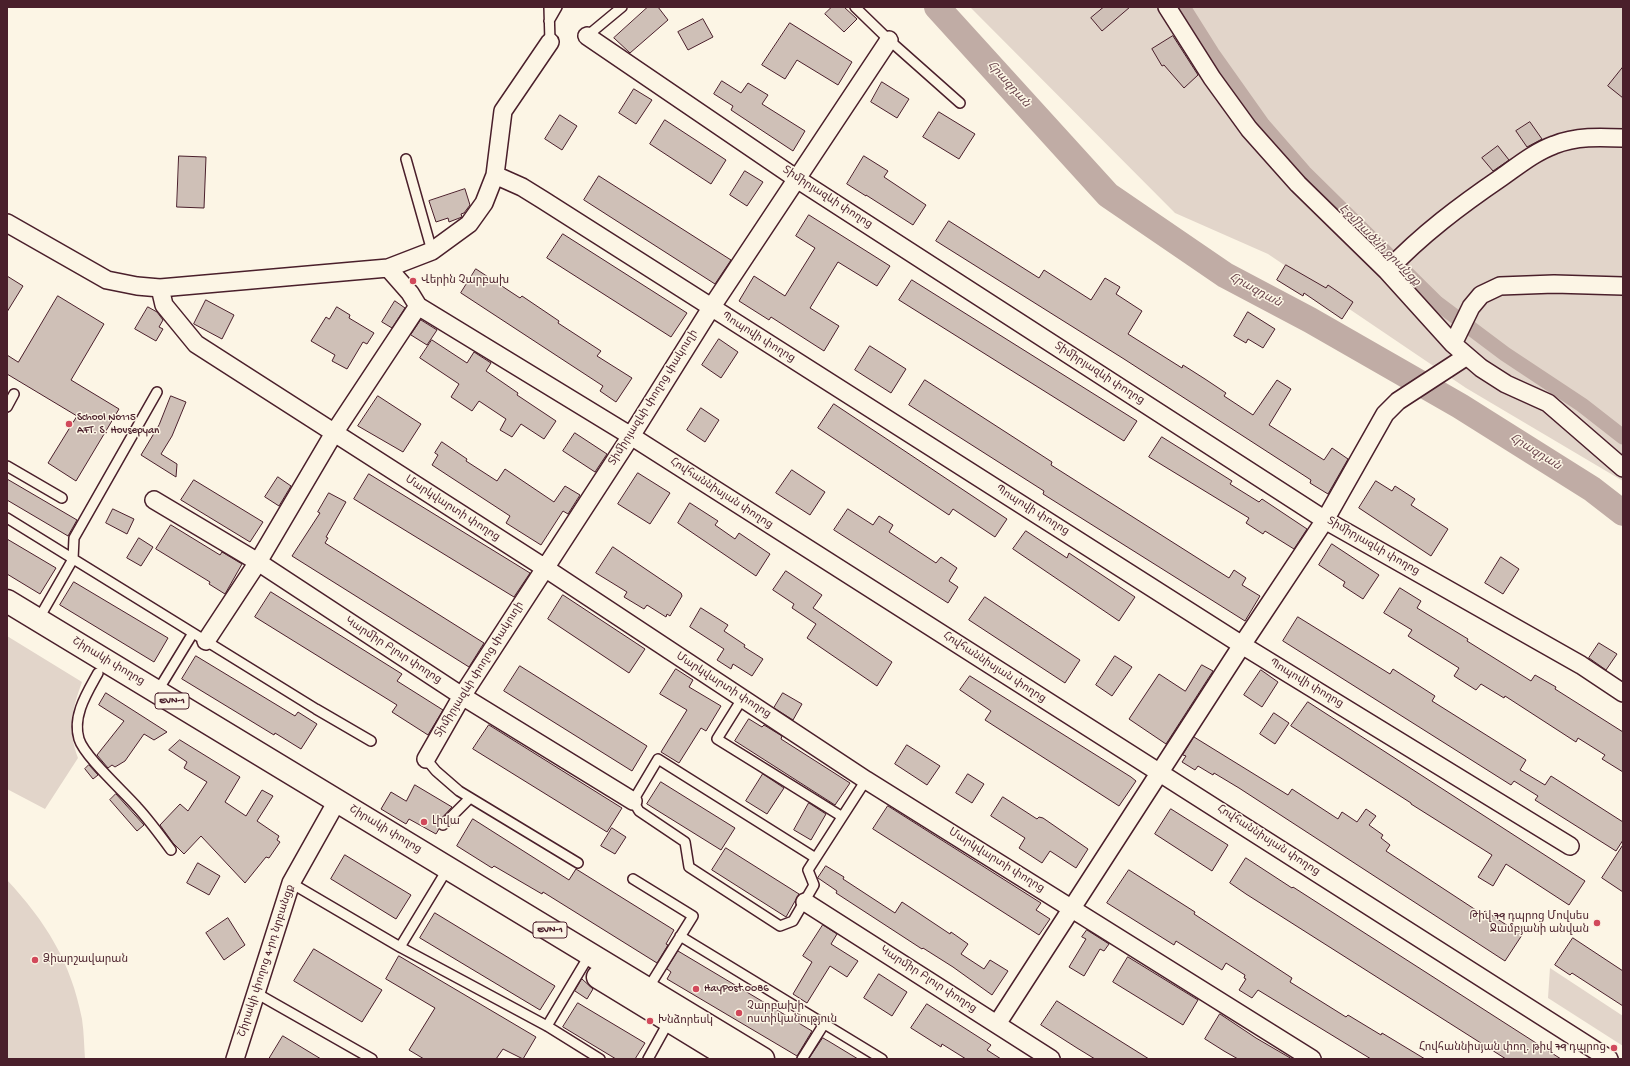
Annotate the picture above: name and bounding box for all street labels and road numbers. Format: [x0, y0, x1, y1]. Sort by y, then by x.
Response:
street label: Տիմիրյազևի փողոց [779, 164, 875, 232]
street label: Պոպովի փողոց [719, 310, 797, 366]
street label: Տիմիրյազևի փողոց փակուղի [607, 328, 701, 468]
street label: Տիմիրյազևի փողոց [1051, 340, 1147, 408]
street label: Հովհաննիսյան փողոց [667, 456, 775, 532]
street label: Մարկվարտի փողոց [402, 473, 502, 545]
street label: Պոպովի փողոց [993, 483, 1071, 539]
street label: Տիմիրյազևի փողոց [1324, 515, 1422, 579]
street label: Տիմիրյազևի փողոց փակուղի [433, 600, 527, 740]
street label: Կարմիր Բլուր փողոց [342, 615, 444, 687]
street label: Հովհաննիսյան փողոց [940, 630, 1048, 706]
street label: Շիրակի փողոց [69, 635, 147, 689]
street label: Մարկվարտի փողոց [673, 650, 773, 722]
street label: Պոպովի փողոց [1266, 657, 1346, 711]
road number: EVN-1 [155, 693, 189, 709]
street label: Շիրակի փողոց [346, 803, 424, 857]
street label: Հովհաննիսյան փողոց [1214, 803, 1322, 879]
street label: Մարկվարտի փողոց [946, 826, 1046, 896]
street label: Շիրակի փողոց 4-րդ նրբանցք [236, 883, 298, 1039]
road number: EVN-1 [533, 922, 567, 938]
street label: Կարմիր Բլուր փողոց [877, 944, 979, 1016]

